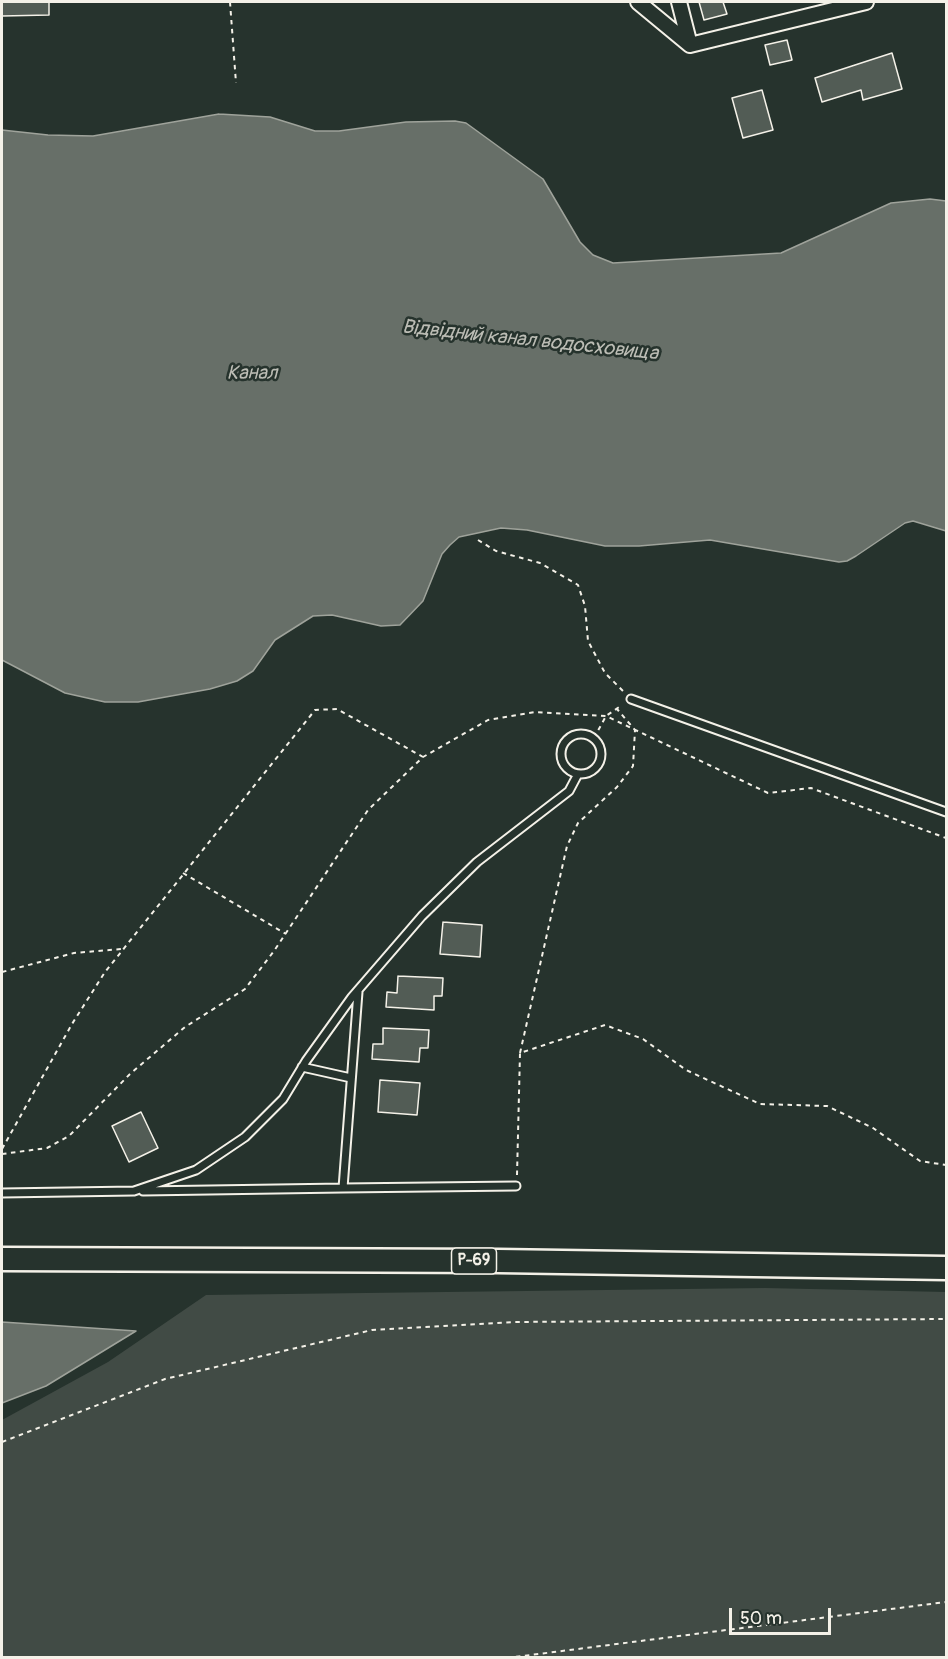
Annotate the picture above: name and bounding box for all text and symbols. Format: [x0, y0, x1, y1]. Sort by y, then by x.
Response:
water label: Відвідний канал водосховища [401, 316, 659, 366]
water label: Канал [227, 362, 277, 386]
road number: Р-69 [452, 1248, 496, 1274]
scale bar [732, 1596, 834, 1634]
text: 50 m [740, 1607, 782, 1630]

